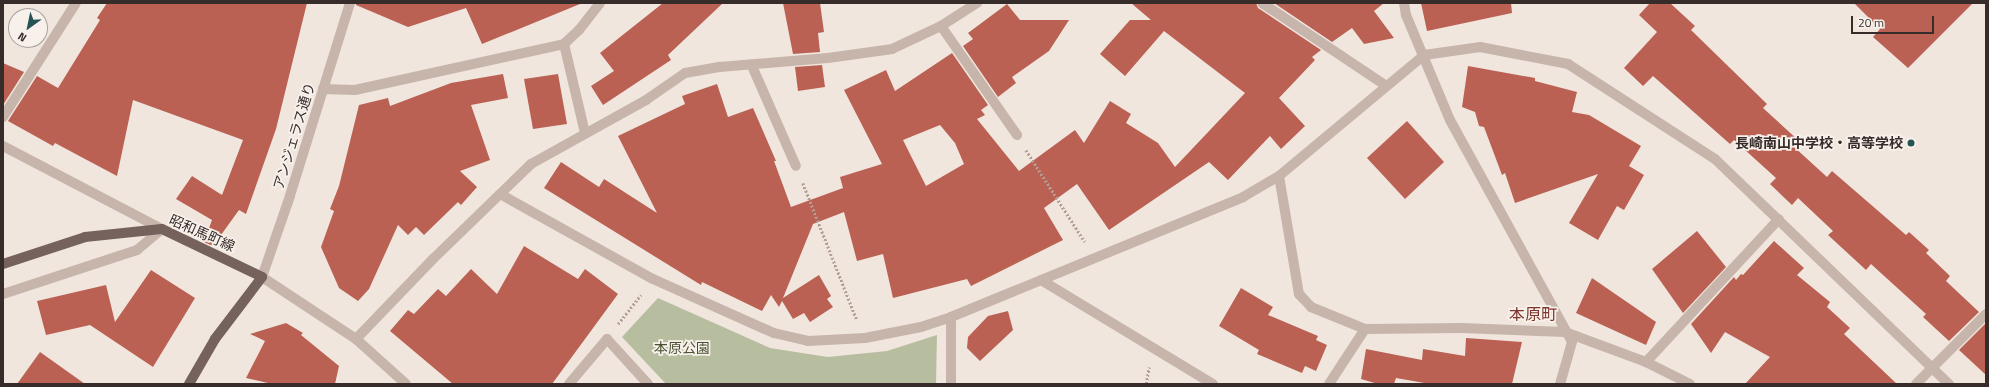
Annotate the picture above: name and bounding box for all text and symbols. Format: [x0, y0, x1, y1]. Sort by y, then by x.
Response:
north arrow [8, 8, 48, 48]
scale bar [1853, 8, 1936, 34]
text: 20 m [1858, 13, 1884, 32]
text: N [14, 28, 30, 46]
street label: アンジェラス通り [270, 80, 318, 192]
place label: 長崎南山中学校・高等学校 [1735, 135, 1903, 151]
marker: 長崎南山中学校・高等学校 [1906, 138, 1916, 148]
street label: 昭和馬町線 [167, 211, 237, 255]
district label: 本原町 [1509, 304, 1557, 324]
park label: 本原公園 [654, 340, 710, 356]

